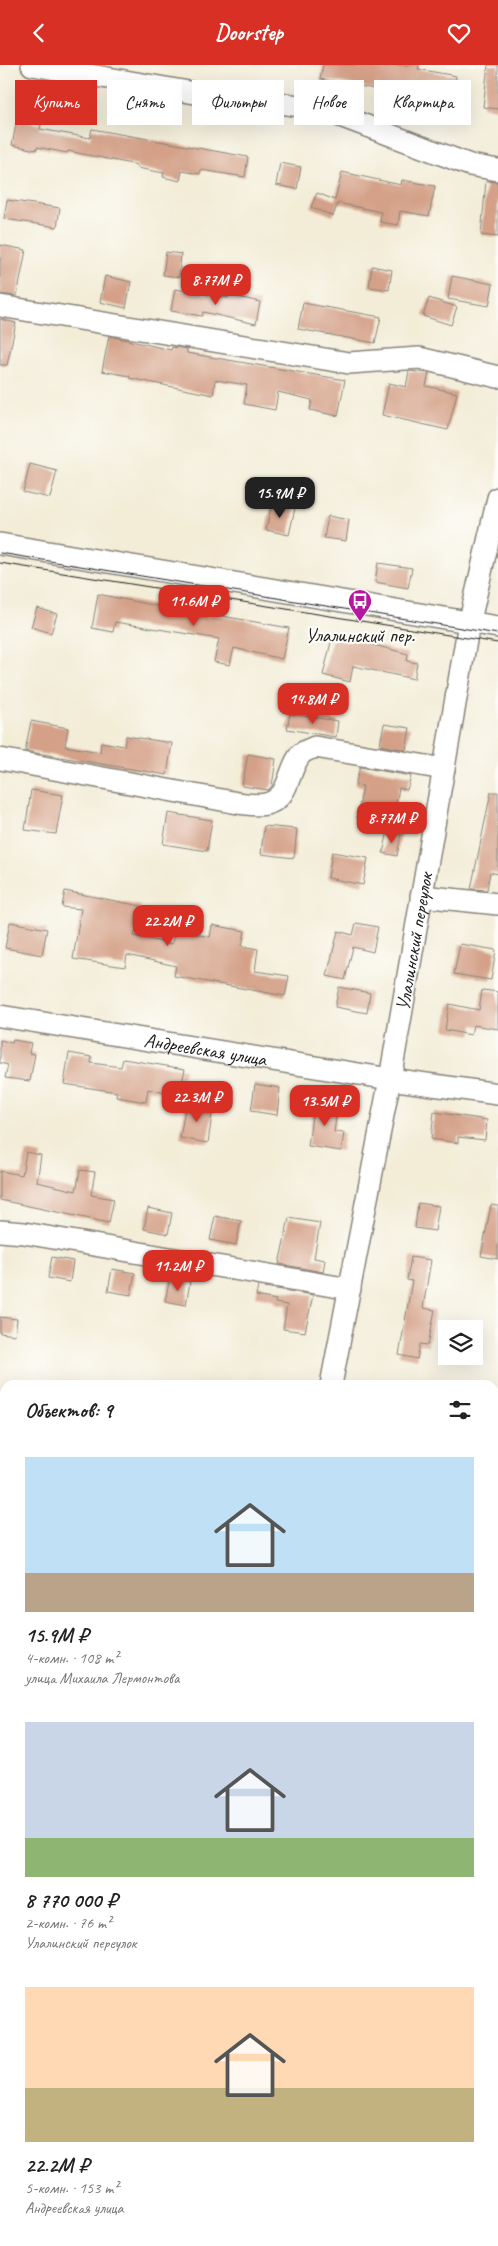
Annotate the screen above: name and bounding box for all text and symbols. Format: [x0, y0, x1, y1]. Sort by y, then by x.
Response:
icon: back [25, 19, 53, 47]
text: Doorstep [215, 19, 283, 47]
icon: heart [445, 19, 473, 47]
chip: Купить [15, 80, 97, 125]
chip: Снять [107, 80, 182, 125]
chip: Фильтры [192, 80, 284, 125]
chip: Новое [294, 80, 364, 125]
chip: Квартира [374, 80, 471, 125]
pin: 8.77M ₽ [170, 263, 262, 306]
text: 8.77M ₽ [192, 270, 240, 290]
pin: 15.9M ₽ [234, 477, 326, 519]
text: 15.9M ₽ [256, 483, 304, 503]
pin: 11.6M ₽ [148, 585, 240, 627]
bus stop icon: Улалинский пер. [347, 588, 373, 622]
text: 11.6M ₽ [170, 591, 218, 611]
place label: Улалинский пер. [305, 623, 415, 648]
pin: 14.8M ₽ [267, 683, 359, 725]
text: 14.8M ₽ [289, 689, 337, 709]
pin: 8.77M ₽ [346, 801, 438, 844]
text: 8.77M ₽ [368, 808, 416, 828]
street label: Улалинский переулок [390, 869, 438, 1012]
pin: 22.2M ₽ [122, 905, 214, 947]
text: 22.2M ₽ [144, 911, 192, 931]
street label: Андреевская улица [142, 1027, 269, 1072]
pin: 22.3M ₽ [151, 1081, 243, 1123]
pin: 13.5M ₽ [279, 1085, 371, 1127]
text: 22.3M ₽ [173, 1087, 221, 1107]
text: 13.5M ₽ [301, 1091, 349, 1111]
pin: 11.2M ₽ [132, 1249, 224, 1292]
text: 11.2M ₽ [154, 1256, 202, 1276]
map controls [438, 1320, 483, 1365]
button: layers [438, 1320, 483, 1365]
icon: filters [446, 1396, 474, 1424]
text: Объектов: 9 [25, 1397, 113, 1423]
icon: home [205, 1490, 295, 1580]
text: 15.9M ₽ [25, 1622, 88, 1648]
text: 4-комн. · 108 m² [25, 1648, 118, 1668]
text: улица Михаила Лермонтова [25, 1668, 179, 1688]
icon: home [205, 1755, 295, 1845]
text: 8 770 000 ₽ [25, 1887, 117, 1913]
text: 2-комн. · 76 m² [25, 1913, 111, 1933]
text: Улалинский переулок [25, 1933, 136, 1953]
icon: home [205, 2020, 295, 2110]
text: 22.2M ₽ [25, 2152, 89, 2178]
text: 5-комн. · 153 m² [25, 2178, 118, 2198]
text: Андреевская улица [25, 2198, 124, 2218]

